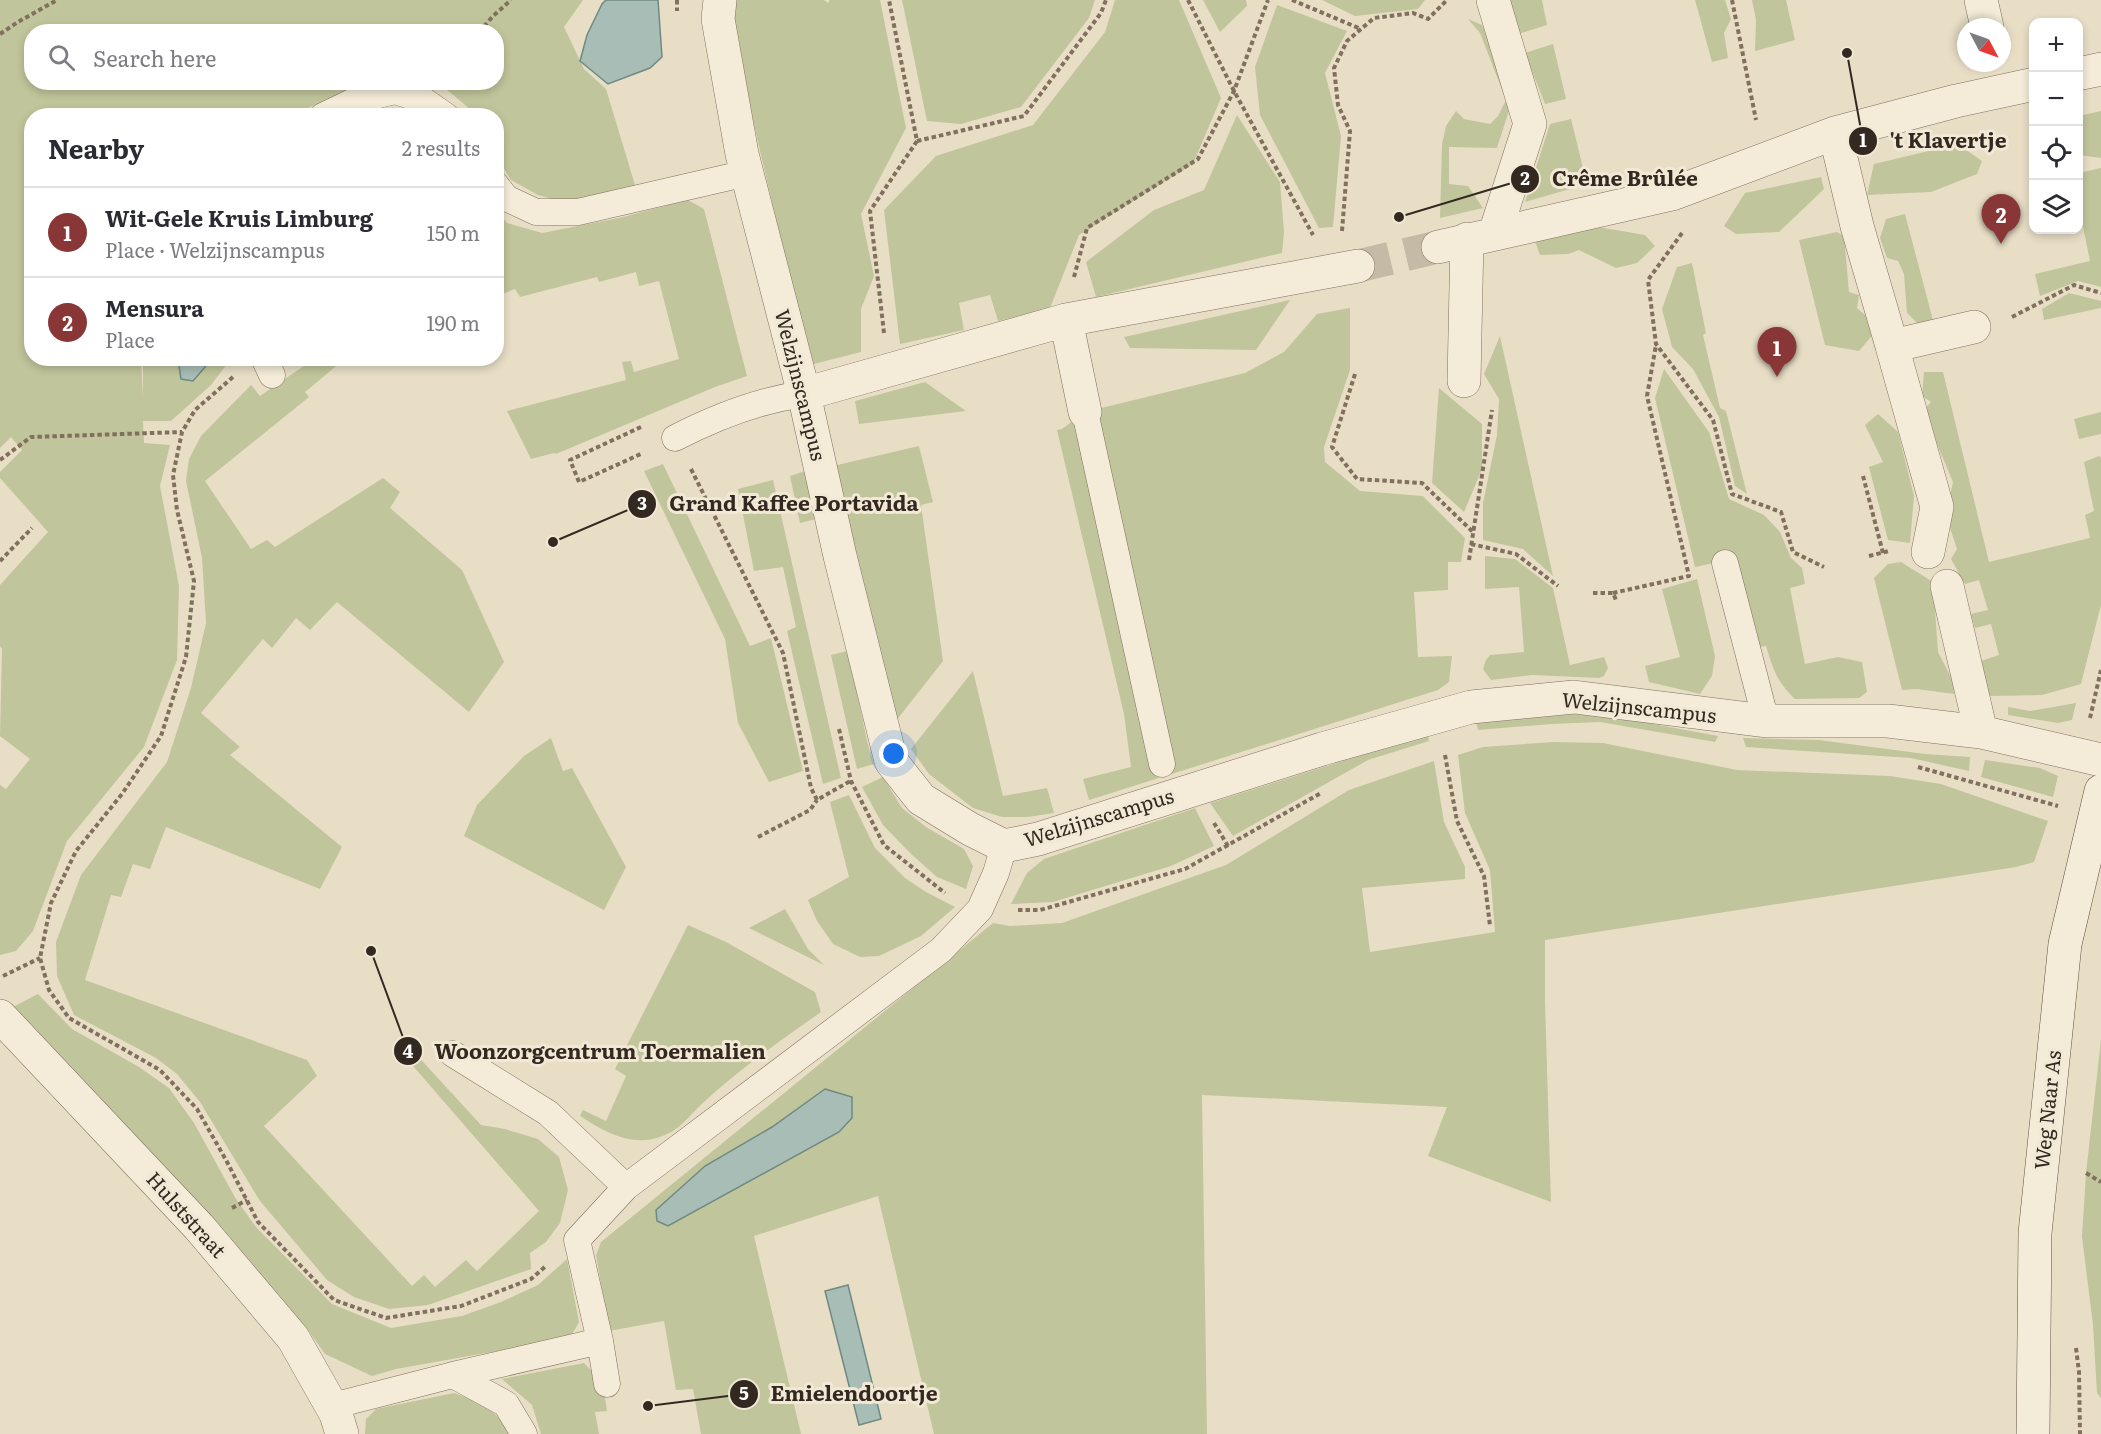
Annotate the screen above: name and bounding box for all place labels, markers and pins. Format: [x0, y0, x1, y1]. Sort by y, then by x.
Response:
callout: 't Klavertje [1848, 121, 2019, 160]
callout: Crême Brûlée [1510, 159, 1710, 198]
pin: 2 [1982, 194, 2020, 244]
pin: 1 [1758, 328, 1796, 377]
callout: Grand Kaffee Portavida [627, 484, 930, 523]
callout: Woonzorgcentrum Toermalien [393, 1032, 778, 1071]
callout: Emielendoortje [729, 1375, 950, 1414]

